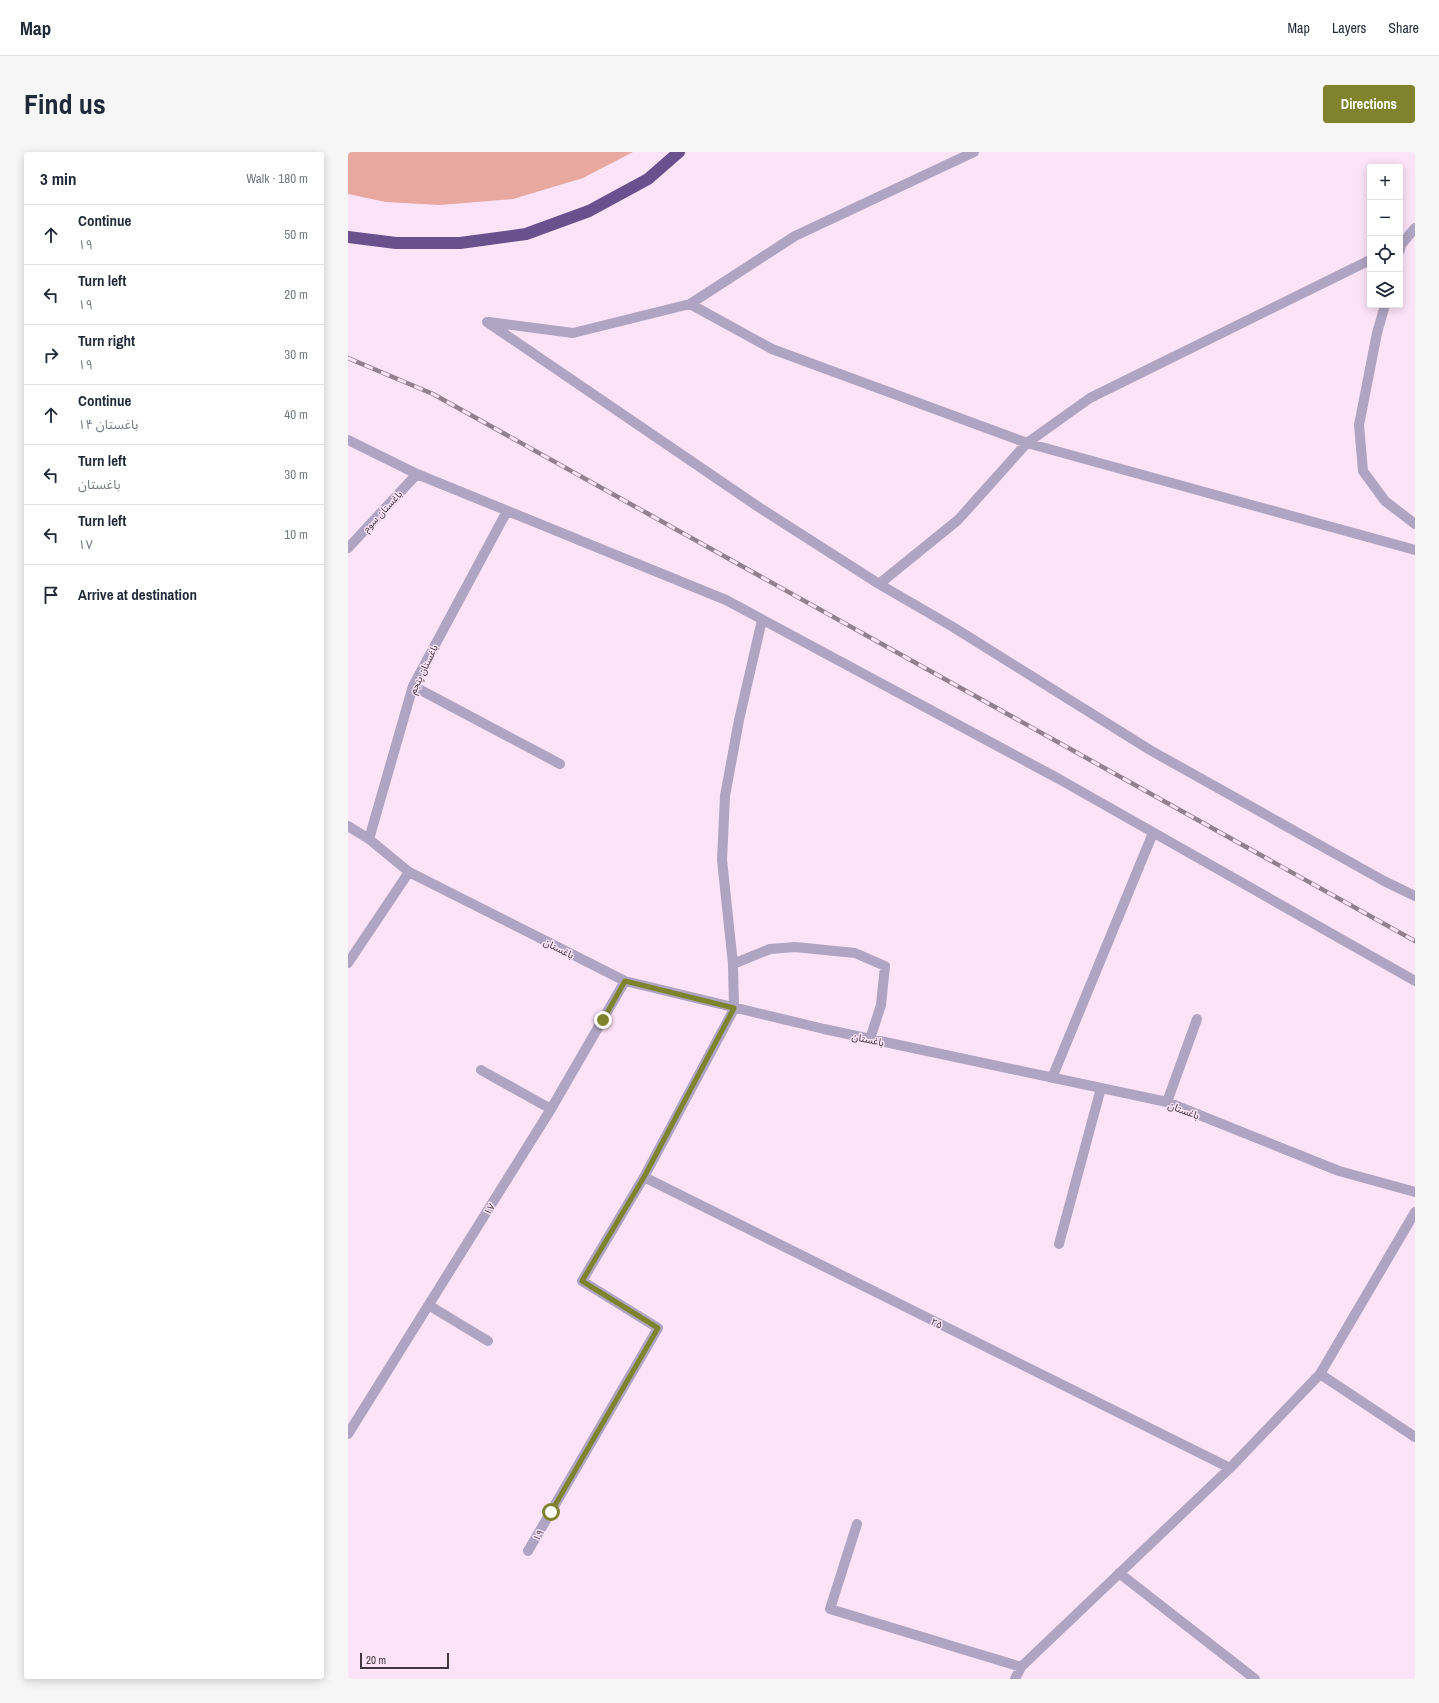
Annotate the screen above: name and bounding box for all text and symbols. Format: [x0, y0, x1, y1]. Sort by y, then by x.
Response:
text: Map [20, 15, 51, 41]
text: Map [1288, 19, 1310, 37]
text: Layers [1332, 19, 1366, 37]
text: Share [1388, 19, 1419, 37]
text: Find us [24, 85, 106, 123]
button: Directions [1323, 85, 1415, 123]
map controls [1367, 164, 1403, 308]
button: + [1367, 164, 1403, 200]
text: 3 min [40, 167, 76, 190]
text: Walk · 180 m [246, 170, 308, 187]
button: − [1367, 200, 1403, 236]
text: Continue [78, 210, 131, 231]
icon: ahead [40, 224, 62, 246]
text: 50 m [284, 226, 308, 243]
text: ۱۹ [78, 236, 93, 253]
button: locate [1367, 236, 1403, 272]
text: Turn left [78, 270, 126, 291]
button: layers [1367, 272, 1403, 308]
icon: left [40, 284, 62, 306]
text: 20 m [284, 286, 308, 303]
text: ۱۹ [78, 296, 93, 313]
text: Turn right [78, 330, 135, 351]
icon: right [40, 344, 62, 366]
text: 30 m [284, 346, 308, 363]
text: ۱۹ [78, 356, 93, 373]
text: Continue [78, 390, 131, 411]
icon: ahead [40, 404, 62, 426]
text: 40 m [284, 406, 308, 423]
text: باغستان ۱۴ [78, 416, 138, 433]
text: Turn left [78, 450, 126, 471]
icon: left [40, 464, 62, 486]
text: 30 m [284, 466, 308, 483]
text: باغستان [78, 476, 120, 493]
street label: باغستان سوم [360, 488, 407, 536]
text: Turn left [78, 510, 126, 531]
icon: left [40, 524, 62, 546]
text: 10 m [284, 526, 308, 543]
text: ۱۷ [78, 536, 93, 553]
icon: arrive [40, 584, 62, 606]
text: Arrive at destination [78, 584, 197, 605]
street label: باغستان پنجم [406, 642, 442, 696]
street label: باغستان [541, 935, 577, 962]
route end [594, 1011, 612, 1029]
street label: باغستان [851, 1030, 886, 1049]
street label: باغستان [1166, 1099, 1202, 1122]
street label: ۱۷ [481, 1201, 498, 1218]
street label: ۲۵ [929, 1315, 945, 1332]
route start [542, 1503, 560, 1521]
street label: ۱۹ [530, 1527, 547, 1543]
scale bar [360, 1651, 449, 1670]
text: 20 m [366, 1653, 386, 1667]

